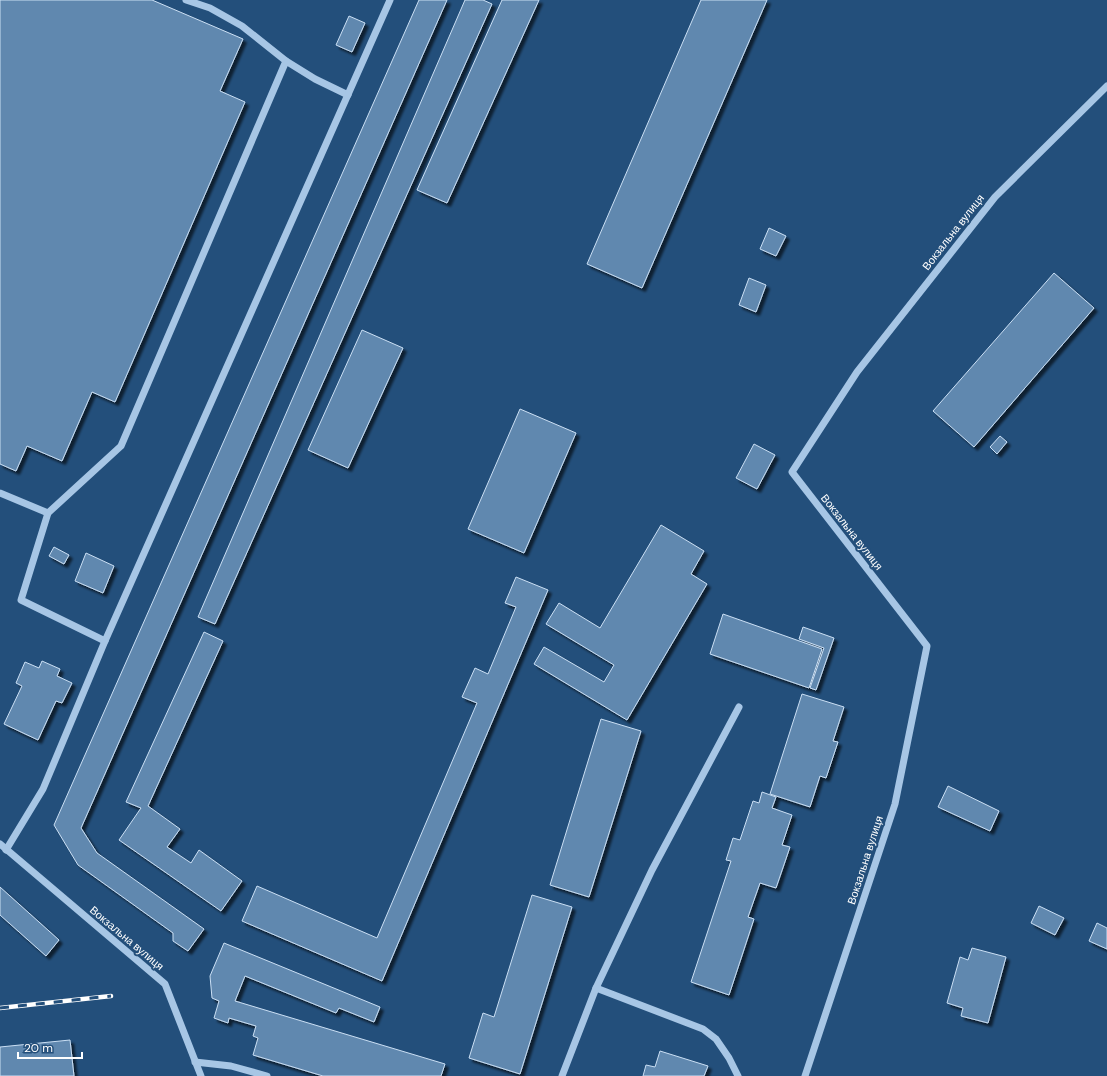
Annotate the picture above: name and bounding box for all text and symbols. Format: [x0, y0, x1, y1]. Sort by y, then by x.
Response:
street label: Вокзальна вулиця [919, 191, 987, 273]
street label: Вокзальна вулиця [818, 491, 886, 573]
street label: Вокзальна вулиця [844, 814, 886, 906]
street label: Вокзальна вулиця [87, 903, 167, 973]
scale bar [18, 1034, 82, 1060]
text: 20 m [24, 1040, 53, 1056]

